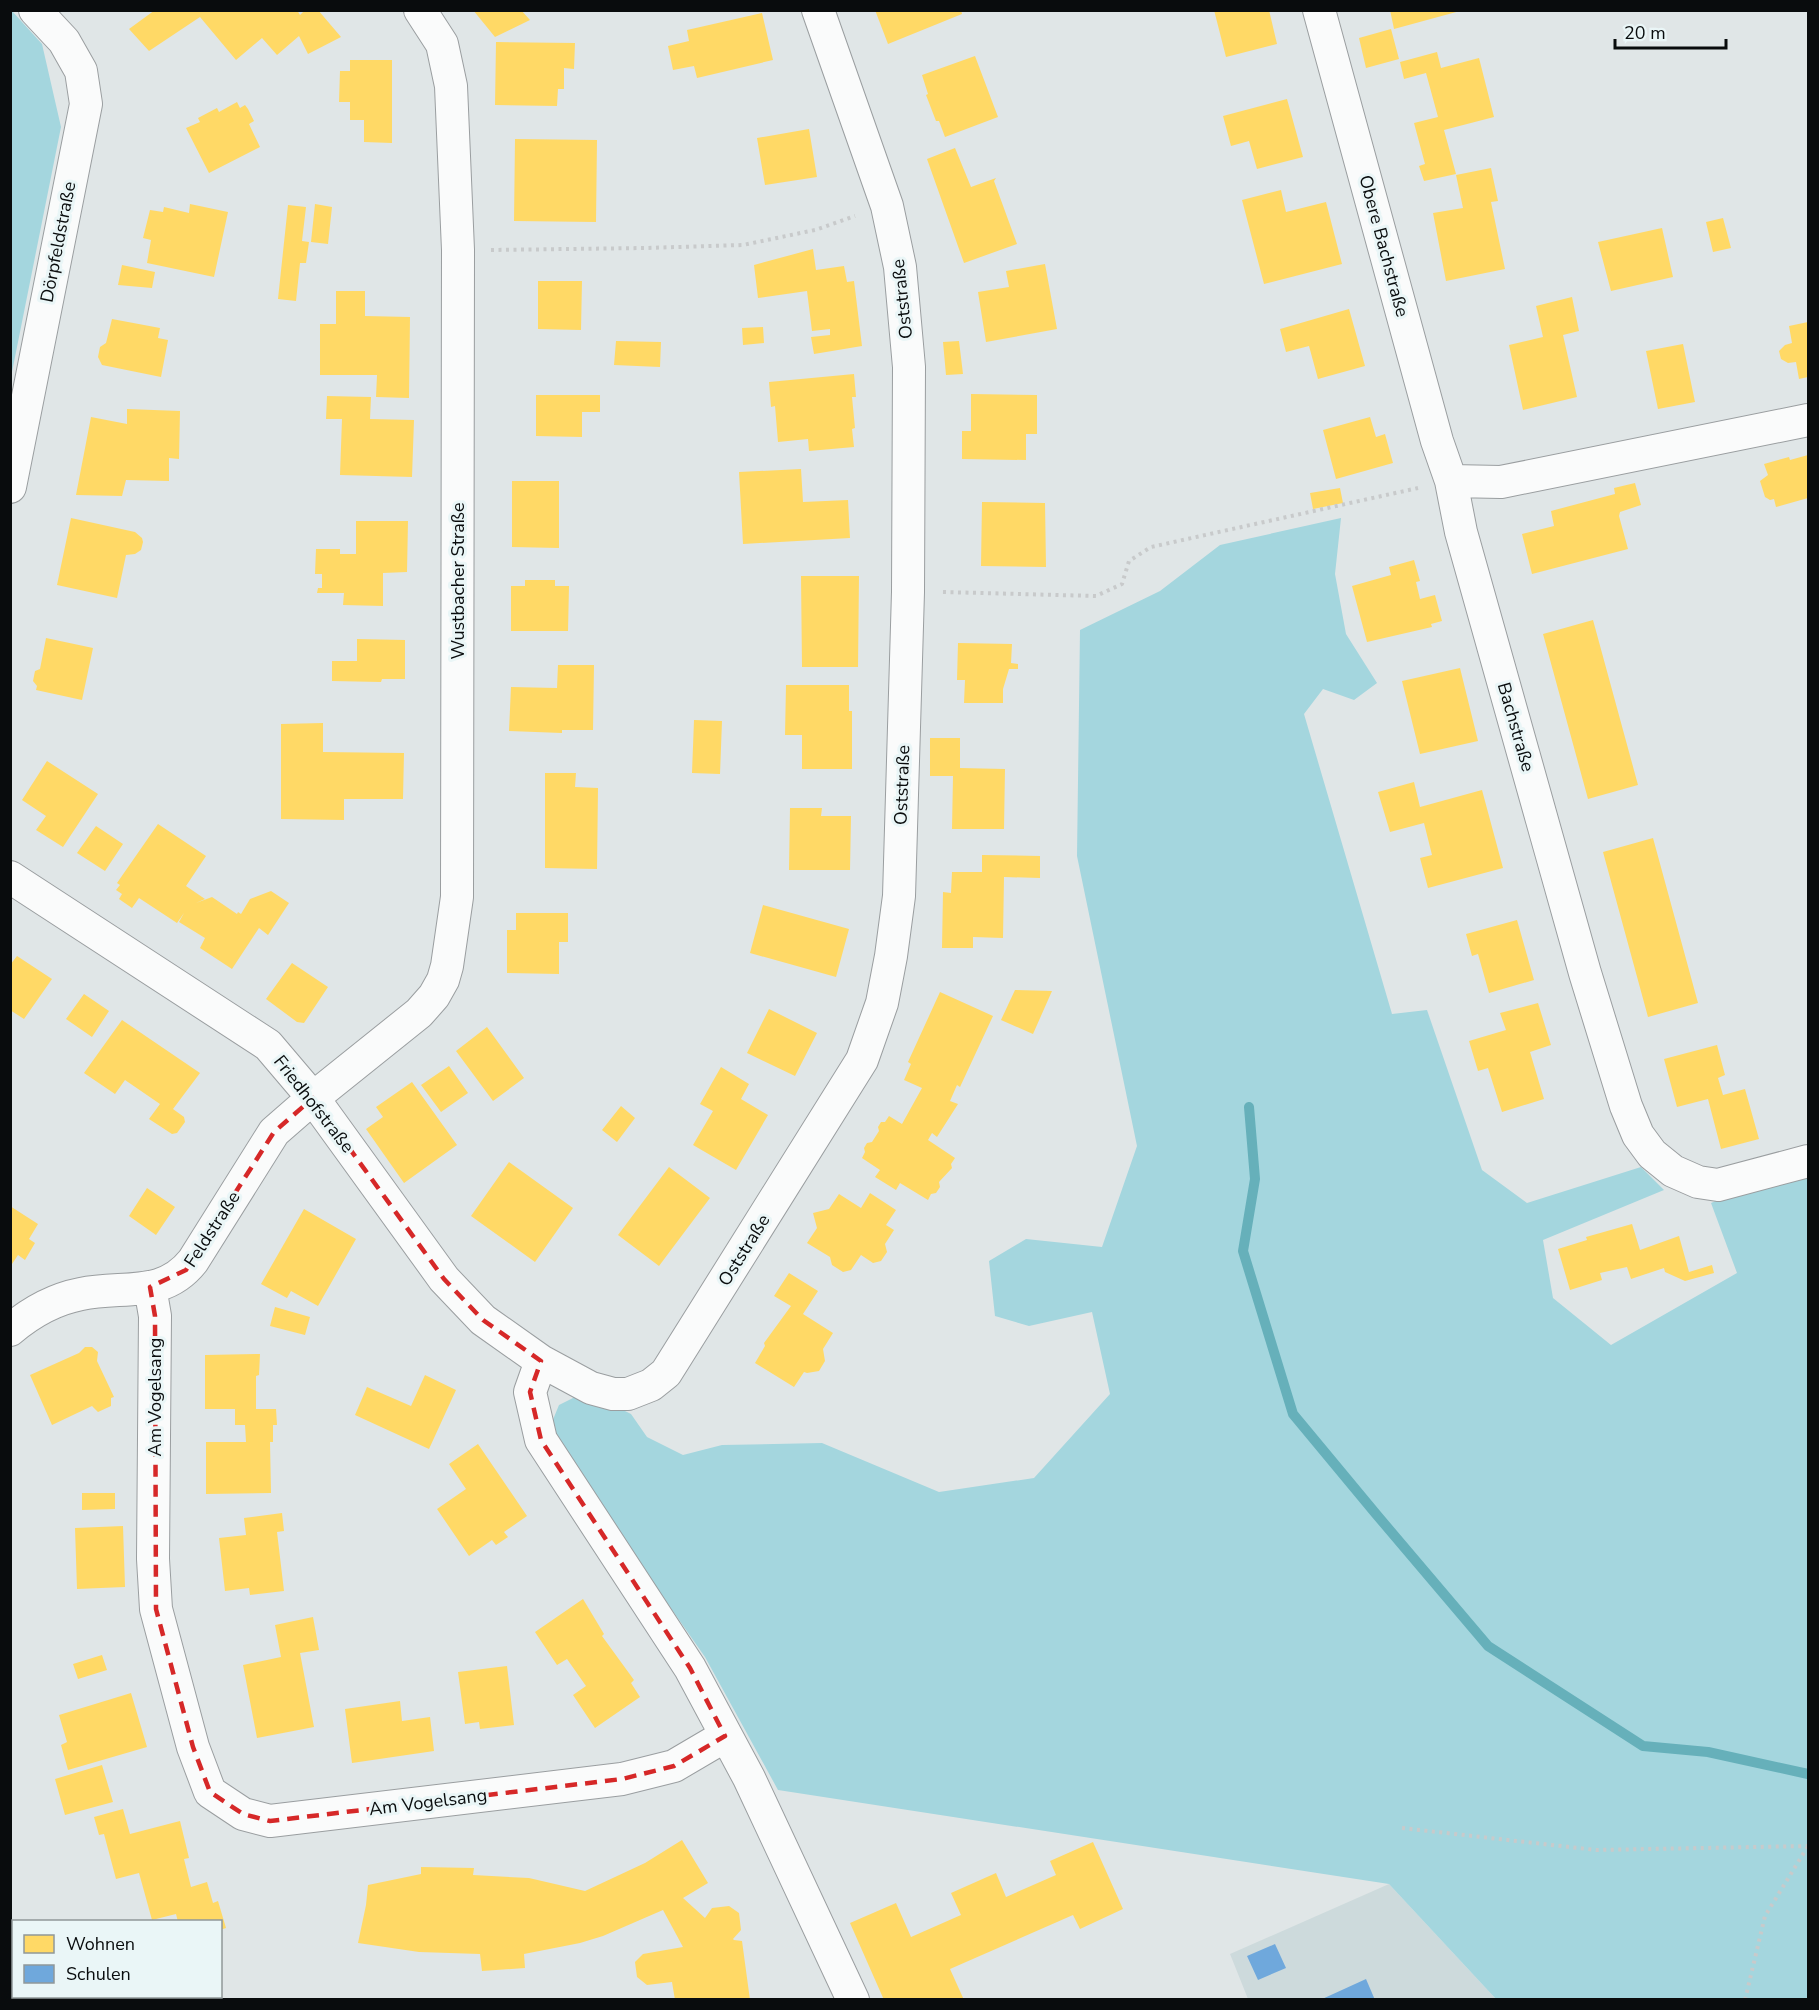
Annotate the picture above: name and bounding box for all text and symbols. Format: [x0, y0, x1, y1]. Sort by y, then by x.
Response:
scale bar [1615, 12, 1726, 50]
text: 20 m [1624, 21, 1666, 45]
street label: Obere Bachstraße [1354, 172, 1414, 320]
street label: Dörpfeldstraße [35, 180, 81, 304]
street label: Oststraße [886, 258, 918, 340]
street label: Wustbacher Straße [446, 503, 470, 660]
street label: Bachstraße [1492, 680, 1540, 774]
street label: Oststraße [889, 745, 915, 825]
street label: Friedhofstraße [268, 1050, 360, 1158]
street label: Feldstraße [178, 1186, 246, 1272]
street label: Oststraße [713, 1210, 775, 1290]
street label: Am Vogelsang [143, 1338, 167, 1456]
street label: Am Vogelsang [368, 1783, 488, 1821]
legend [12, 1920, 222, 1998]
text: Wohnen [66, 1932, 135, 1956]
text: Schulen [66, 1962, 131, 1986]

